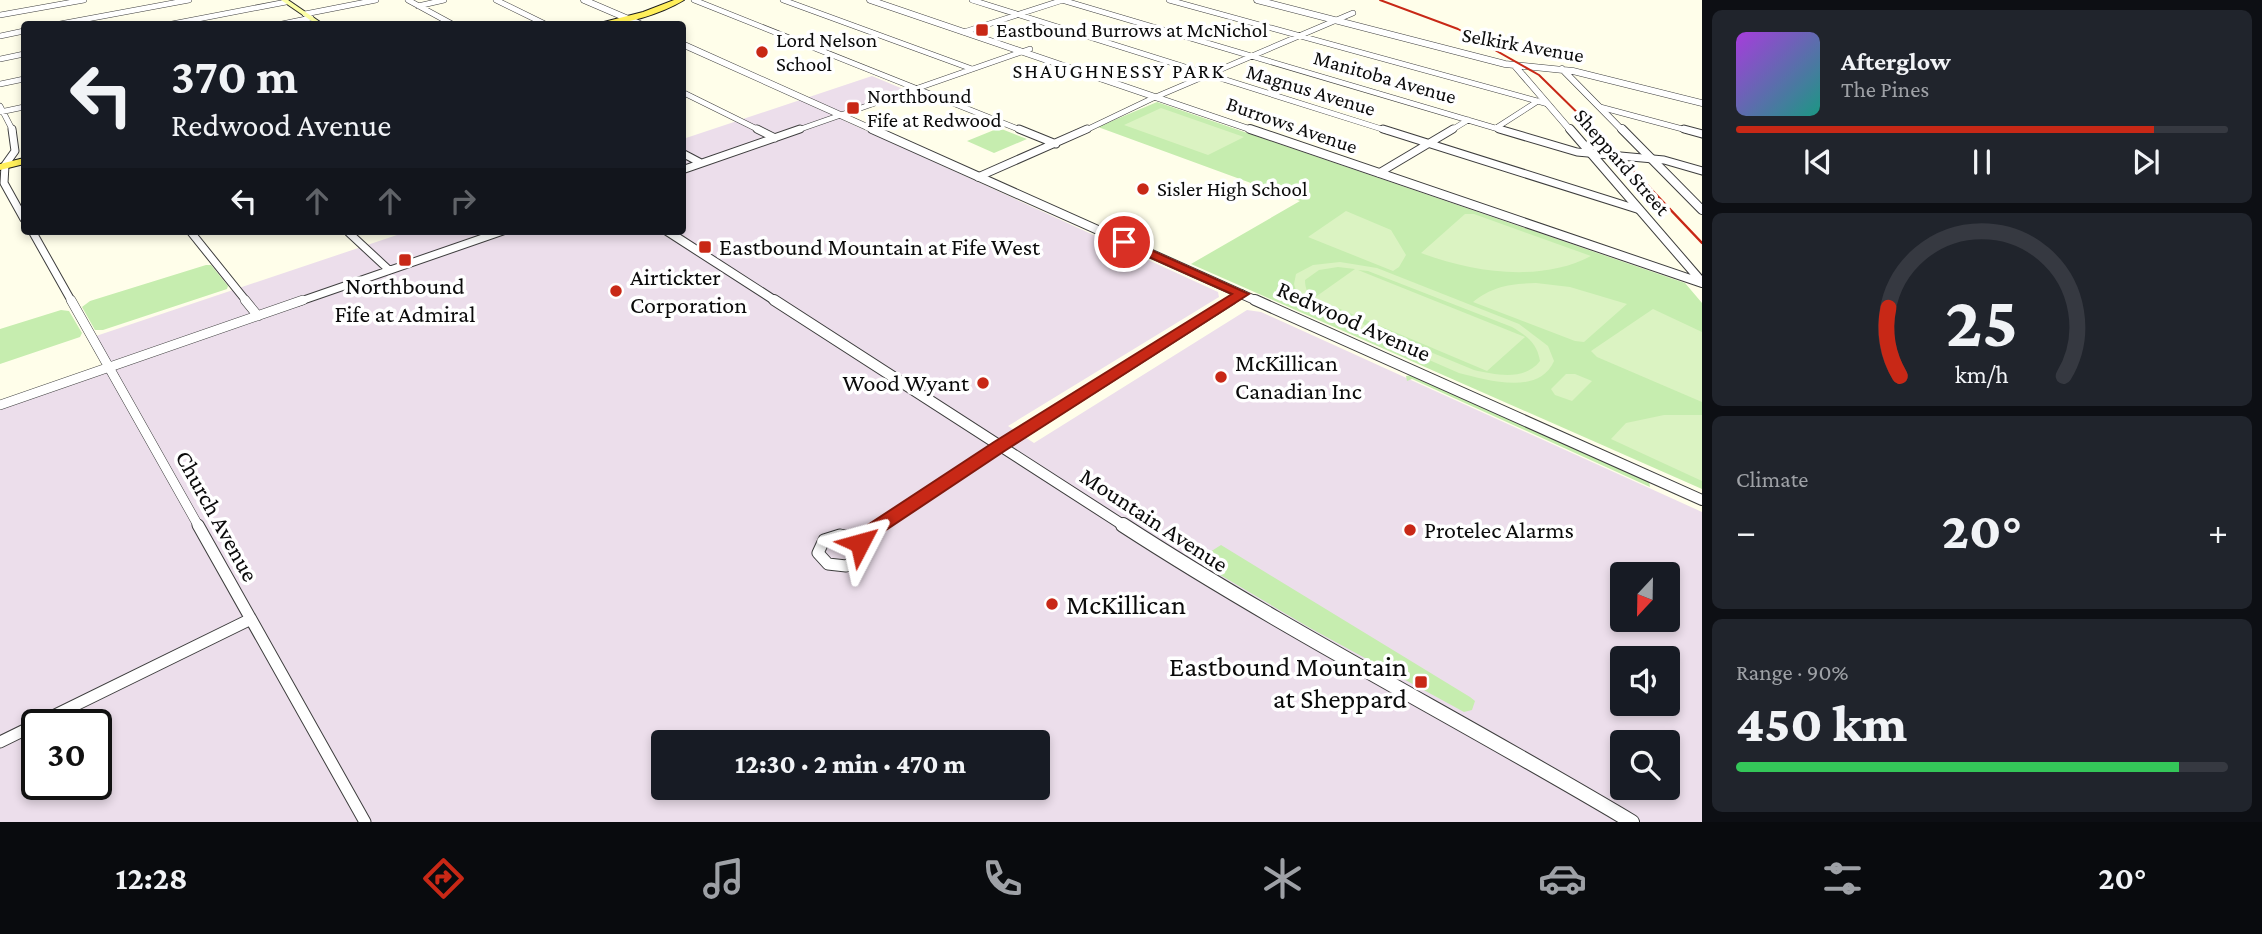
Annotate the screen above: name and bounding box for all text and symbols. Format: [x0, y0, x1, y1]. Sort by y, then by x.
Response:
place label: Eastbound Burrows at McNichol [996, 18, 1268, 42]
marker: Eastbound Burrows at McNichol [974, 22, 990, 38]
street label: Selkirk Avenue [1460, 22, 1586, 68]
place label: Lord Nelson School [776, 28, 877, 76]
marker: Lord Nelson School [754, 44, 770, 60]
street label: Manitoba Avenue [1311, 45, 1459, 109]
text: Afterglow [1841, 47, 1951, 76]
icon: left [56, 49, 147, 140]
text: 370 m [171, 49, 298, 104]
district label: SHAUGHNESSY PARK [1012, 59, 1226, 83]
street label: Magnus Avenue [1244, 59, 1378, 121]
text: The Pines [1841, 76, 1929, 102]
place label: Northbound Fife at Redwood [867, 84, 1001, 132]
street label: Burrows Avenue [1223, 91, 1361, 159]
marker: Northbound Fife at Redwood [845, 100, 861, 116]
street label: Sheppard Street [1569, 104, 1675, 221]
text: Redwood Avenue [171, 107, 391, 143]
icon: previous [1799, 143, 1837, 181]
icon: pause [1963, 143, 2001, 181]
icon: next [2127, 143, 2165, 181]
place label: Sisler High School [1157, 177, 1307, 201]
marker: Sisler High School [1135, 181, 1151, 197]
icon: left [225, 182, 263, 220]
icon: ahead [298, 182, 336, 220]
icon: ahead [371, 182, 409, 220]
icon: right [444, 182, 482, 220]
pin [1094, 212, 1154, 272]
icon: arrive [1105, 223, 1143, 261]
place label: Eastbound Mountain at Fife West [719, 233, 1041, 260]
marker: Eastbound Mountain at Fife West [697, 239, 713, 255]
marker: Northbound Fife at Admiral [397, 252, 413, 268]
place label: Airtickter Corporation [630, 263, 747, 318]
place label: Northbound Fife at Admiral [335, 272, 475, 327]
street label: Redwood Avenue [1273, 275, 1435, 366]
text: 25 [1946, 281, 2018, 362]
marker: Airtickter Corporation [608, 283, 624, 299]
place label: McKillican Canadian Inc [1235, 349, 1362, 404]
text: km/h [1955, 360, 2009, 387]
place label: Wood Wyant [843, 369, 970, 396]
marker: McKillican Canadian Inc [1213, 369, 1229, 385]
marker: Wood Wyant [975, 375, 991, 391]
street label: Church Avenue [170, 445, 265, 586]
street label: Mountain Avenue [1075, 462, 1233, 577]
text: Climate [1736, 466, 1808, 492]
text: 20° [1942, 501, 2022, 559]
position arrow [823, 506, 897, 580]
text: − [1736, 510, 1756, 552]
text: + [2208, 510, 2228, 552]
place label: Protelec Alarms [1424, 516, 1574, 543]
marker: Protelec Alarms [1402, 522, 1418, 538]
north arrow [1610, 562, 1680, 632]
map controls [1610, 562, 1680, 800]
place label: McKillican [1066, 589, 1186, 620]
marker: McKillican [1044, 596, 1060, 612]
button: sound [1610, 646, 1680, 716]
place label: Eastbound Mountain at Sheppard [1169, 651, 1407, 714]
text: Range · 90% [1736, 659, 1849, 685]
marker: Eastbound Mountain at Sheppard [1413, 674, 1429, 690]
text: 450 km [1736, 694, 1907, 752]
speed limit sign: 30 [21, 709, 112, 800]
button: search [1610, 730, 1680, 800]
text: 12:30 · 2 min · 470 m [735, 750, 966, 779]
icon: directions [419, 854, 468, 903]
icon: music [699, 854, 748, 903]
icon: phone [978, 854, 1027, 903]
icon: climate [1258, 854, 1307, 903]
icon: car [1538, 854, 1587, 903]
icon: filters [1818, 854, 1867, 903]
text: 12:28 [115, 860, 188, 896]
text: 20° [2098, 860, 2146, 896]

